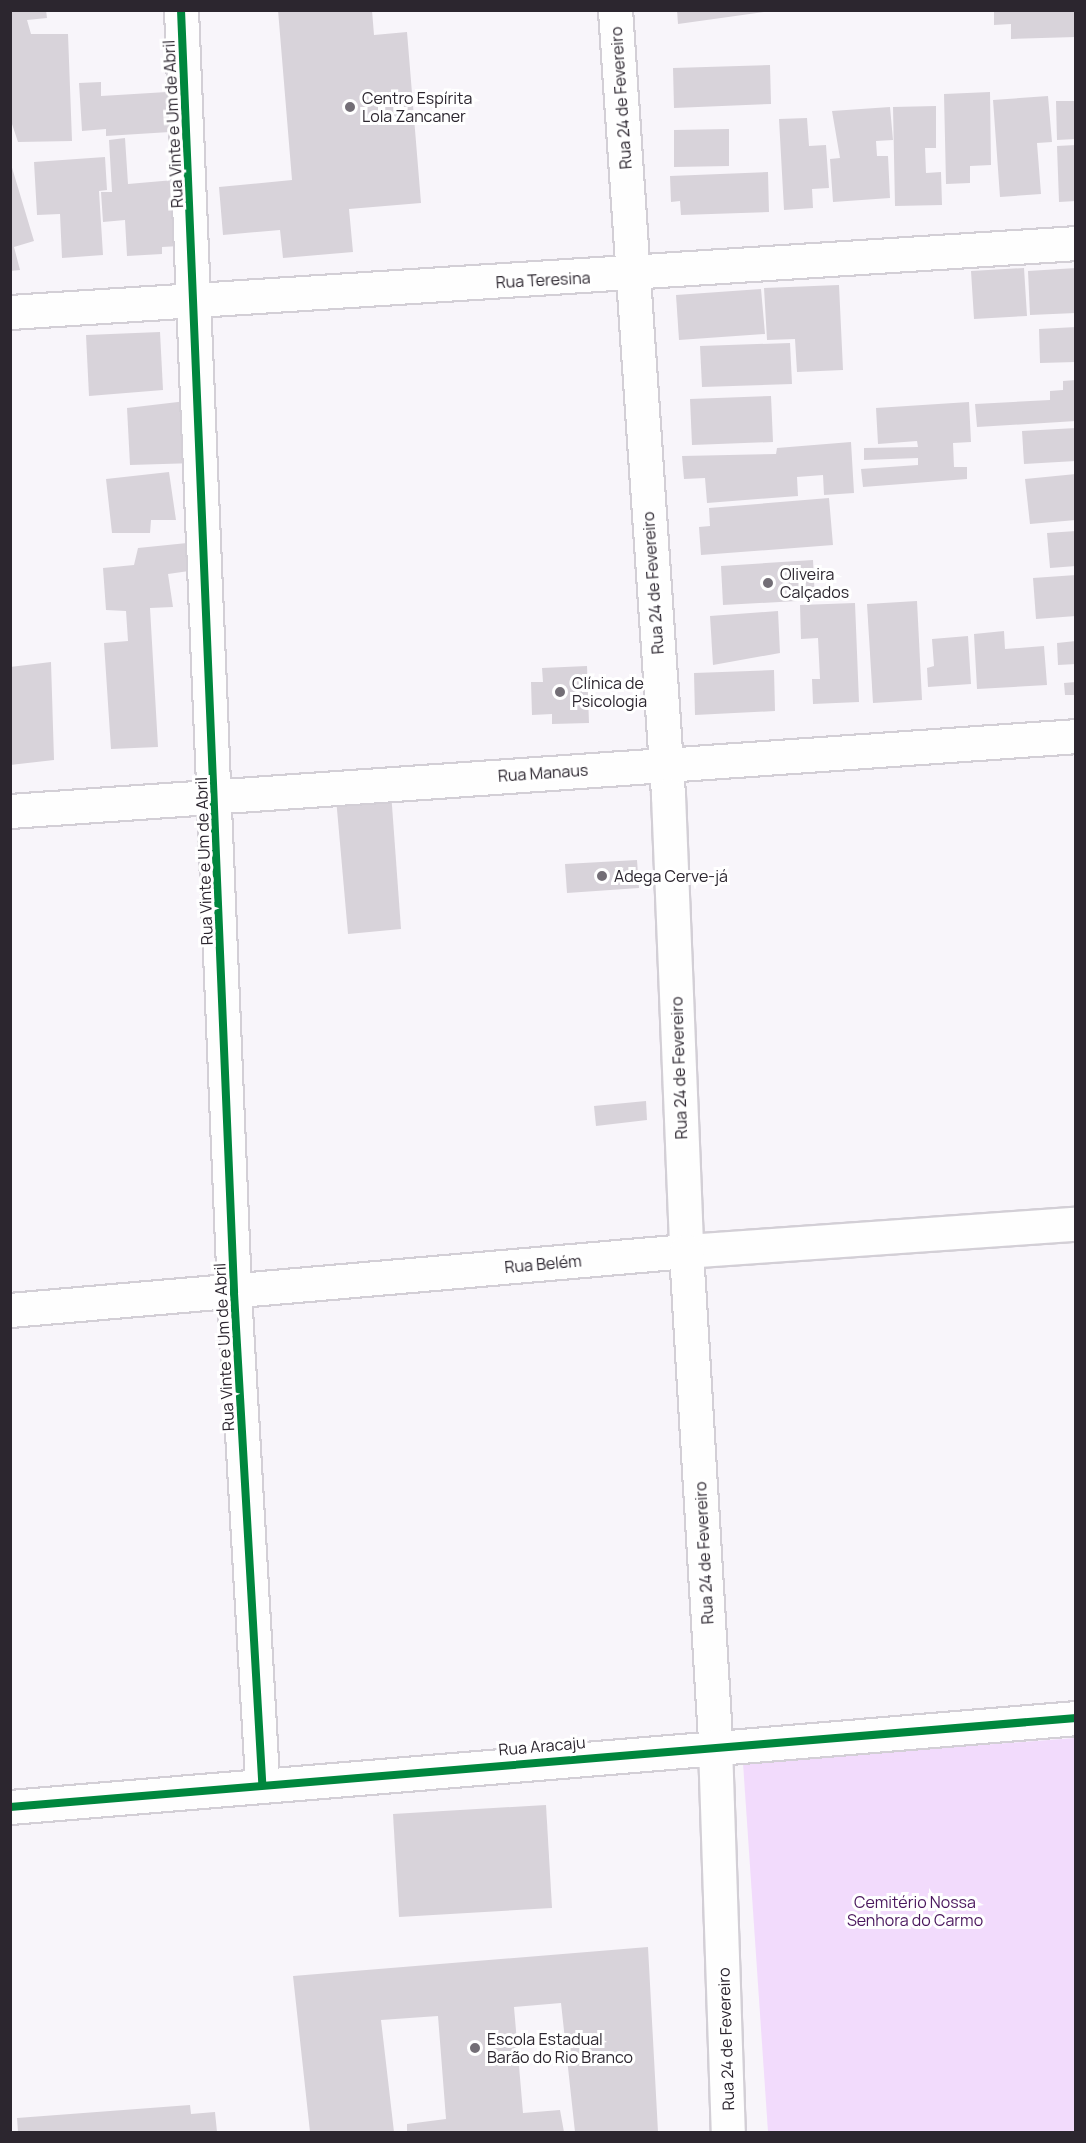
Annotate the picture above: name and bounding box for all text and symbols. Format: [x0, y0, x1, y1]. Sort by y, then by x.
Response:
street label: Rua 24 de Fevereiro [606, 26, 636, 170]
street label: Rua Vinte e Um de Abril [159, 39, 187, 209]
place label: Centro Espírita Lola Zancaner [362, 88, 472, 126]
marker: Centro Espírita Lola Zancaner [343, 100, 357, 114]
street label: Rua Teresina [495, 268, 591, 292]
street label: Rua 24 de Fevereiro [638, 511, 668, 655]
place label: Oliveira Calçados [780, 564, 849, 602]
marker: Oliveira Calçados [761, 576, 775, 590]
place label: Clínica de Psicologia [572, 673, 647, 711]
marker: Clínica de Psicologia [553, 685, 567, 699]
street label: Rua Manaus [497, 760, 589, 786]
street label: Rua Vinte e Um de Abril [191, 777, 217, 945]
place label: Adega Cerve-já [614, 866, 728, 886]
marker: Adega Cerve-já [595, 869, 609, 883]
street label: Rua 24 de Fevereiro [667, 996, 691, 1140]
street label: Rua Belém [504, 1251, 582, 1277]
street label: Rua Vinte e Um de Abril [210, 1262, 238, 1432]
street label: Rua 24 de Fevereiro [691, 1481, 717, 1625]
street label: Rua Aracaju [498, 1733, 586, 1759]
park label: Cemitério Nossa Senhora do Carmo [847, 1892, 983, 1930]
street label: Rua 24 de Fevereiro [714, 1967, 738, 2111]
place label: Escola Estadual Barão do Rio Branco [487, 2029, 633, 2067]
marker: Escola Estadual Barão do Rio Branco [468, 2041, 482, 2055]

